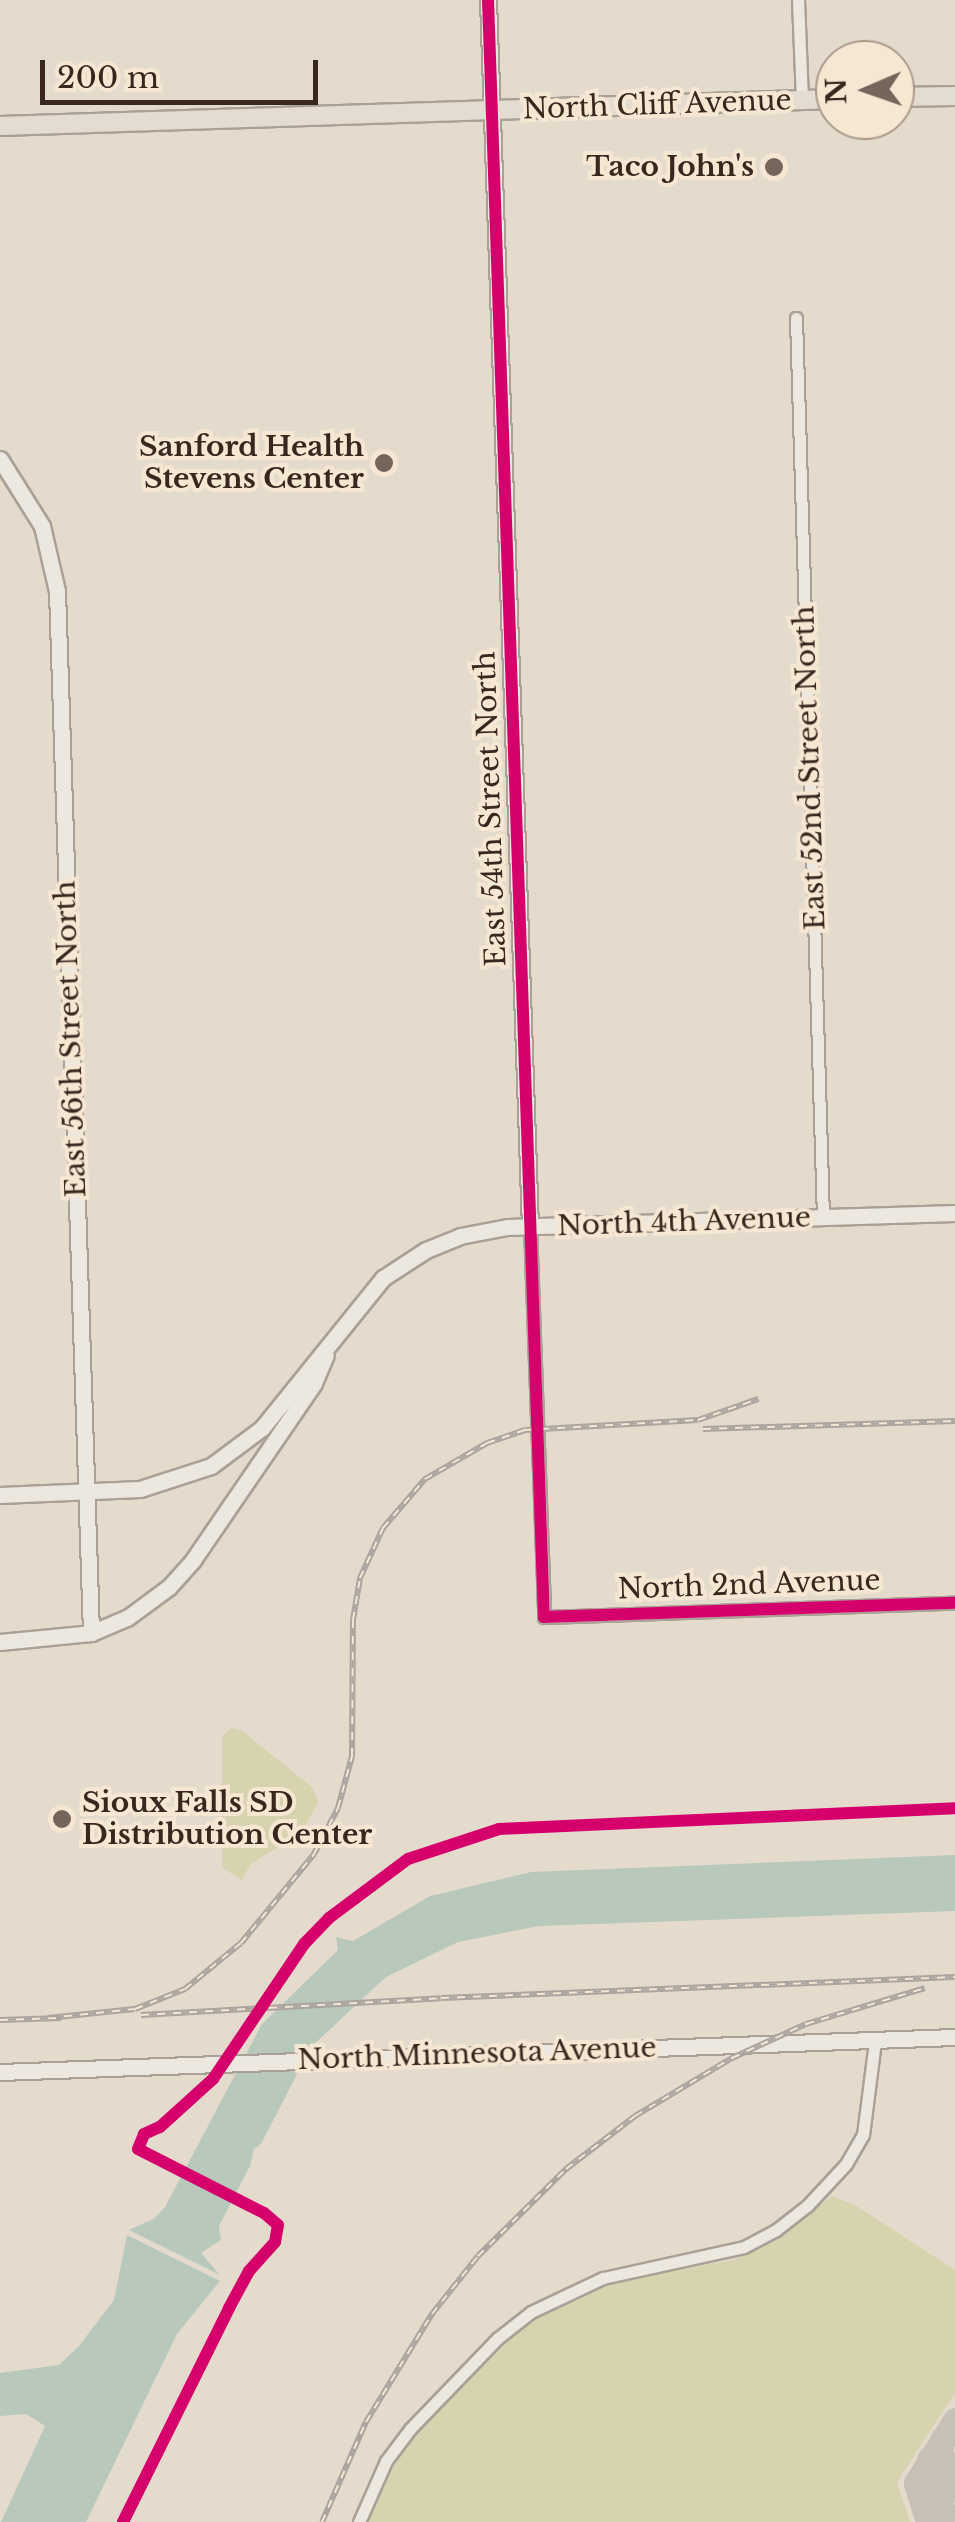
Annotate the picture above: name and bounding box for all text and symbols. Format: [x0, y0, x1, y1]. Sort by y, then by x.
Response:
scale bar [45, 40, 322, 102]
north arrow [815, 40, 915, 140]
text: 200 m [57, 59, 159, 96]
text: N [819, 77, 854, 105]
street label: North Cliff Avenue [521, 83, 793, 127]
place label: Taco John's [586, 150, 754, 184]
marker: Taco John's [763, 156, 785, 178]
place label: Sanford Health Stevens Center [139, 430, 364, 496]
marker: Sanford Health Stevens Center [373, 452, 395, 474]
street label: East 52nd Street North [788, 605, 832, 931]
street label: East 54th Street North [469, 651, 513, 967]
street label: East 56th Street North [49, 880, 93, 1198]
street label: North 4th Avenue [556, 1201, 812, 1243]
street label: North 2nd Avenue [616, 1564, 882, 1606]
place label: Sioux Falls SD Distribution Center [82, 1786, 372, 1852]
marker: Sioux Falls SD Distribution Center [51, 1808, 73, 1830]
street label: North Minnesota Avenue [296, 2031, 658, 2077]

